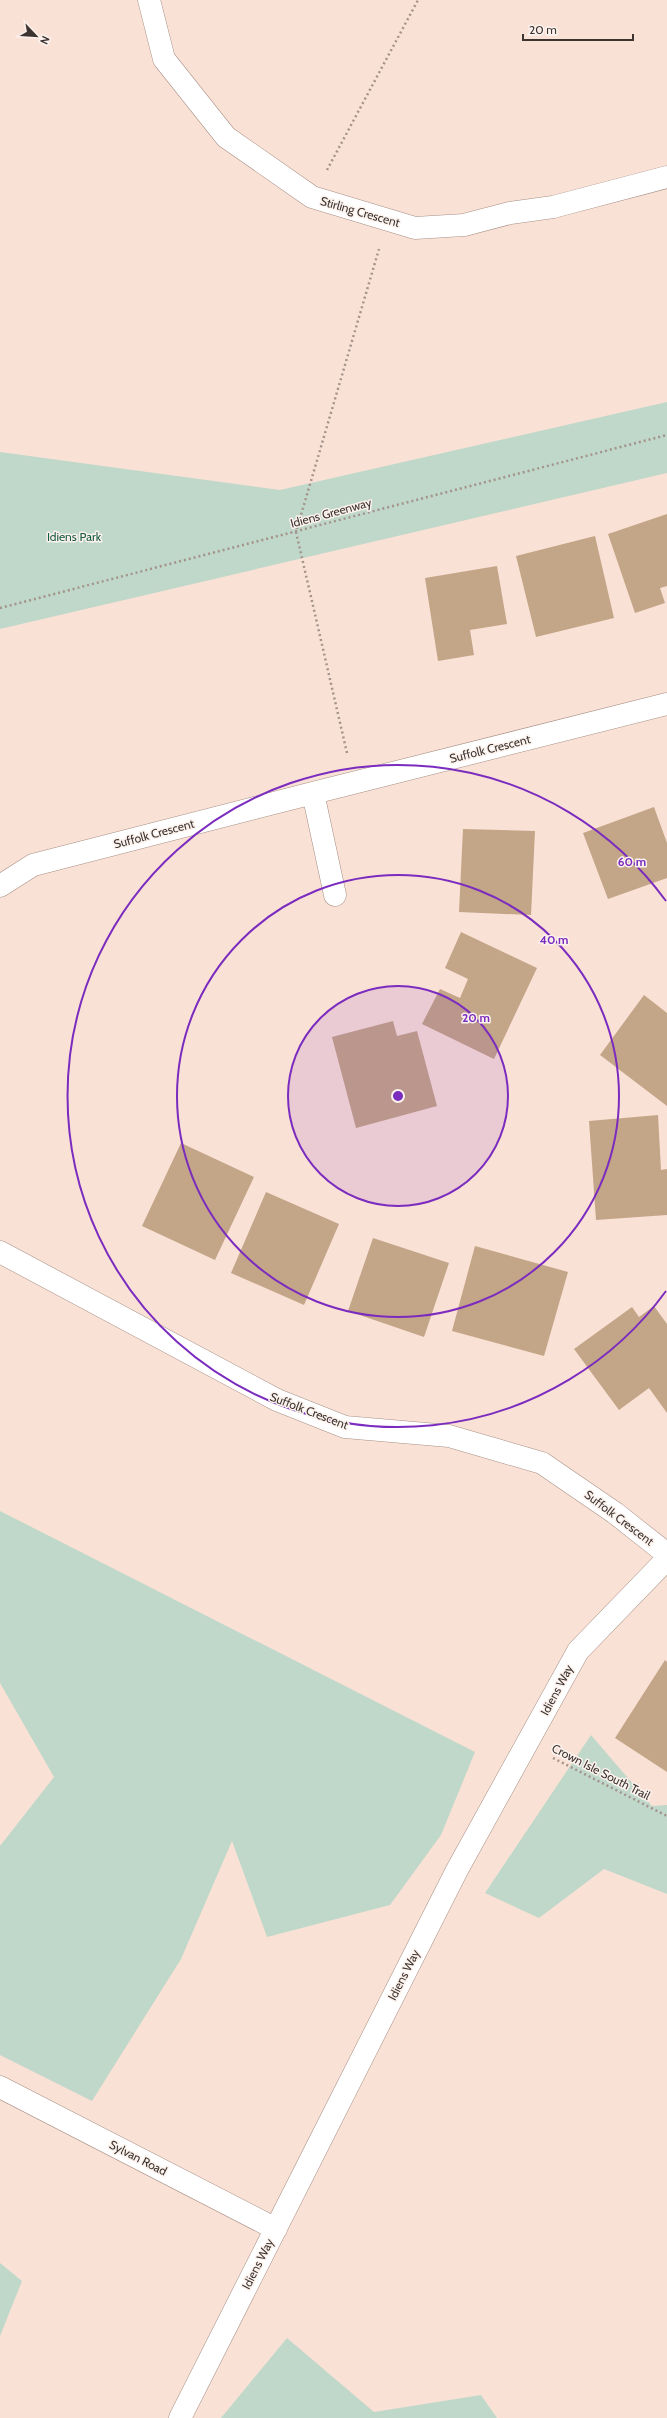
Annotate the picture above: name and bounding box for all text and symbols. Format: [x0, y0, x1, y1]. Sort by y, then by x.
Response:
north arrow [16, 16, 56, 56]
scale bar [523, 16, 633, 42]
text: 20 m [529, 22, 557, 37]
text: N [37, 34, 53, 47]
street label: Stirling Crescent [319, 193, 402, 230]
street label: Idiens Greenway [289, 494, 373, 531]
park label: Idiens Park [47, 529, 102, 544]
street label: Suffolk Crescent [448, 731, 532, 766]
street label: Suffolk Crescent [112, 816, 196, 851]
text: 60 m [618, 854, 646, 869]
text: 40 m [539, 932, 569, 947]
text: 20 m [462, 1010, 490, 1025]
centre of rings [391, 1089, 405, 1103]
street label: Suffolk Crescent [268, 1389, 351, 1432]
street label: Suffolk Crescent [582, 1487, 657, 1548]
street label: Idiens Way [537, 1662, 576, 1718]
street label: Crown Isle South Trail [550, 1740, 653, 1803]
street label: Idiens Way [384, 1947, 423, 2003]
street label: Sylvan Road [107, 2137, 170, 2178]
street label: Idiens Way [238, 2236, 277, 2292]

